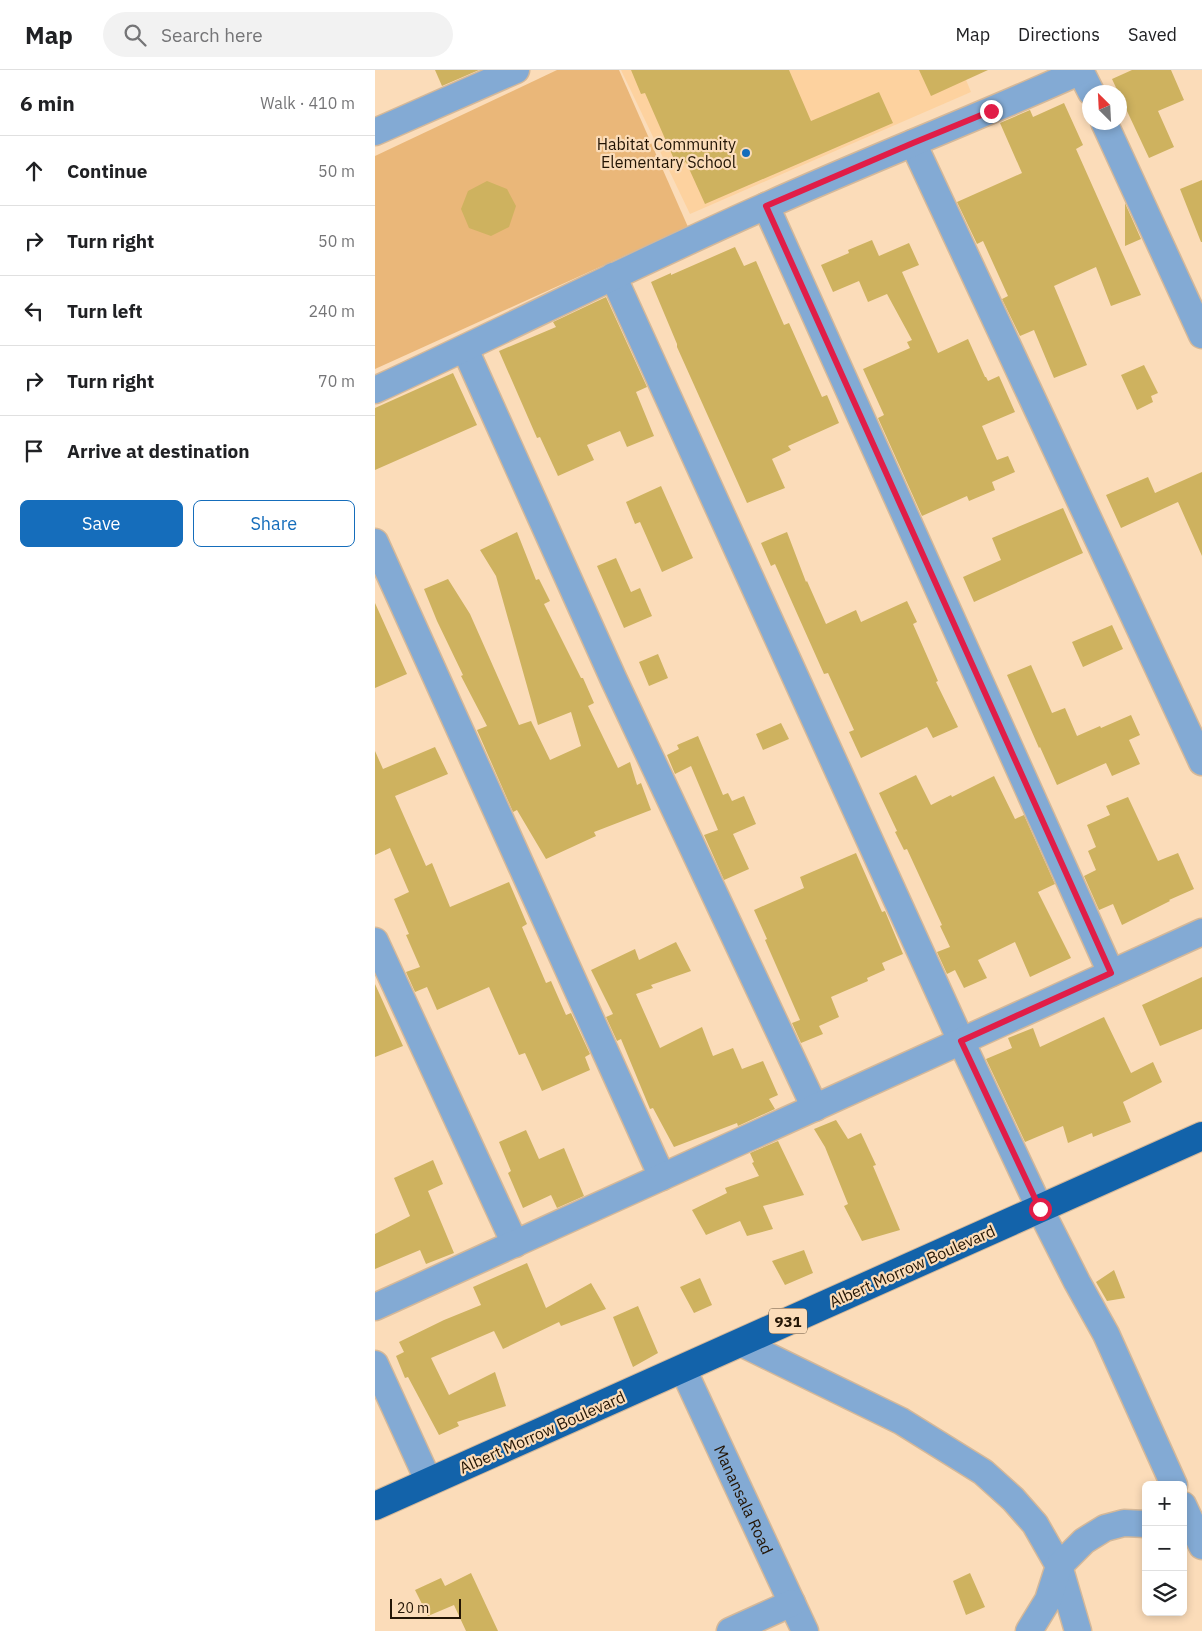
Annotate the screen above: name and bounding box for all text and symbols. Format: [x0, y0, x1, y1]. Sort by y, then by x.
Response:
search box [103, 12, 453, 57]
text: Map [25, 19, 73, 51]
icon: search [121, 21, 149, 49]
text: Search here [161, 23, 263, 47]
text: Map [955, 23, 990, 46]
text: Directions [1018, 23, 1100, 46]
text: Saved [1128, 23, 1177, 46]
north arrow [1082, 85, 1127, 130]
text: 6 min [20, 89, 75, 117]
text: Walk · 410 m [260, 93, 355, 113]
route end [980, 100, 1003, 123]
place label: Habitat Community Elementary School [597, 134, 736, 172]
marker: Habitat Community Elementary School [740, 147, 752, 159]
icon: ahead [20, 157, 48, 185]
text: Continue [67, 159, 147, 183]
text: 50 m [318, 161, 355, 181]
icon: right [20, 227, 48, 255]
text: Turn right [67, 229, 154, 253]
text: 50 m [318, 231, 355, 251]
icon: left [20, 297, 48, 325]
text: Turn left [67, 299, 143, 323]
text: 240 m [308, 301, 355, 321]
icon: right [20, 367, 48, 395]
text: Turn right [67, 369, 154, 393]
text: 70 m [318, 371, 355, 391]
icon: arrive [20, 437, 48, 465]
text: Arrive at destination [67, 439, 250, 463]
button: Save [20, 500, 183, 547]
button: Share [193, 500, 355, 547]
route start [1029, 1198, 1052, 1221]
street label: Albert Morrow Boulevard [826, 1220, 998, 1312]
road number: 931 [769, 1308, 807, 1334]
street label: Albert Morrow Boulevard [456, 1386, 628, 1478]
street label: Manansala Road [710, 1442, 778, 1557]
map controls [1142, 1481, 1187, 1616]
button: + [1142, 1481, 1187, 1526]
button: − [1142, 1526, 1187, 1571]
button: layers [1142, 1571, 1187, 1616]
scale bar [390, 1596, 461, 1619]
text: 20 m [397, 1599, 429, 1617]

